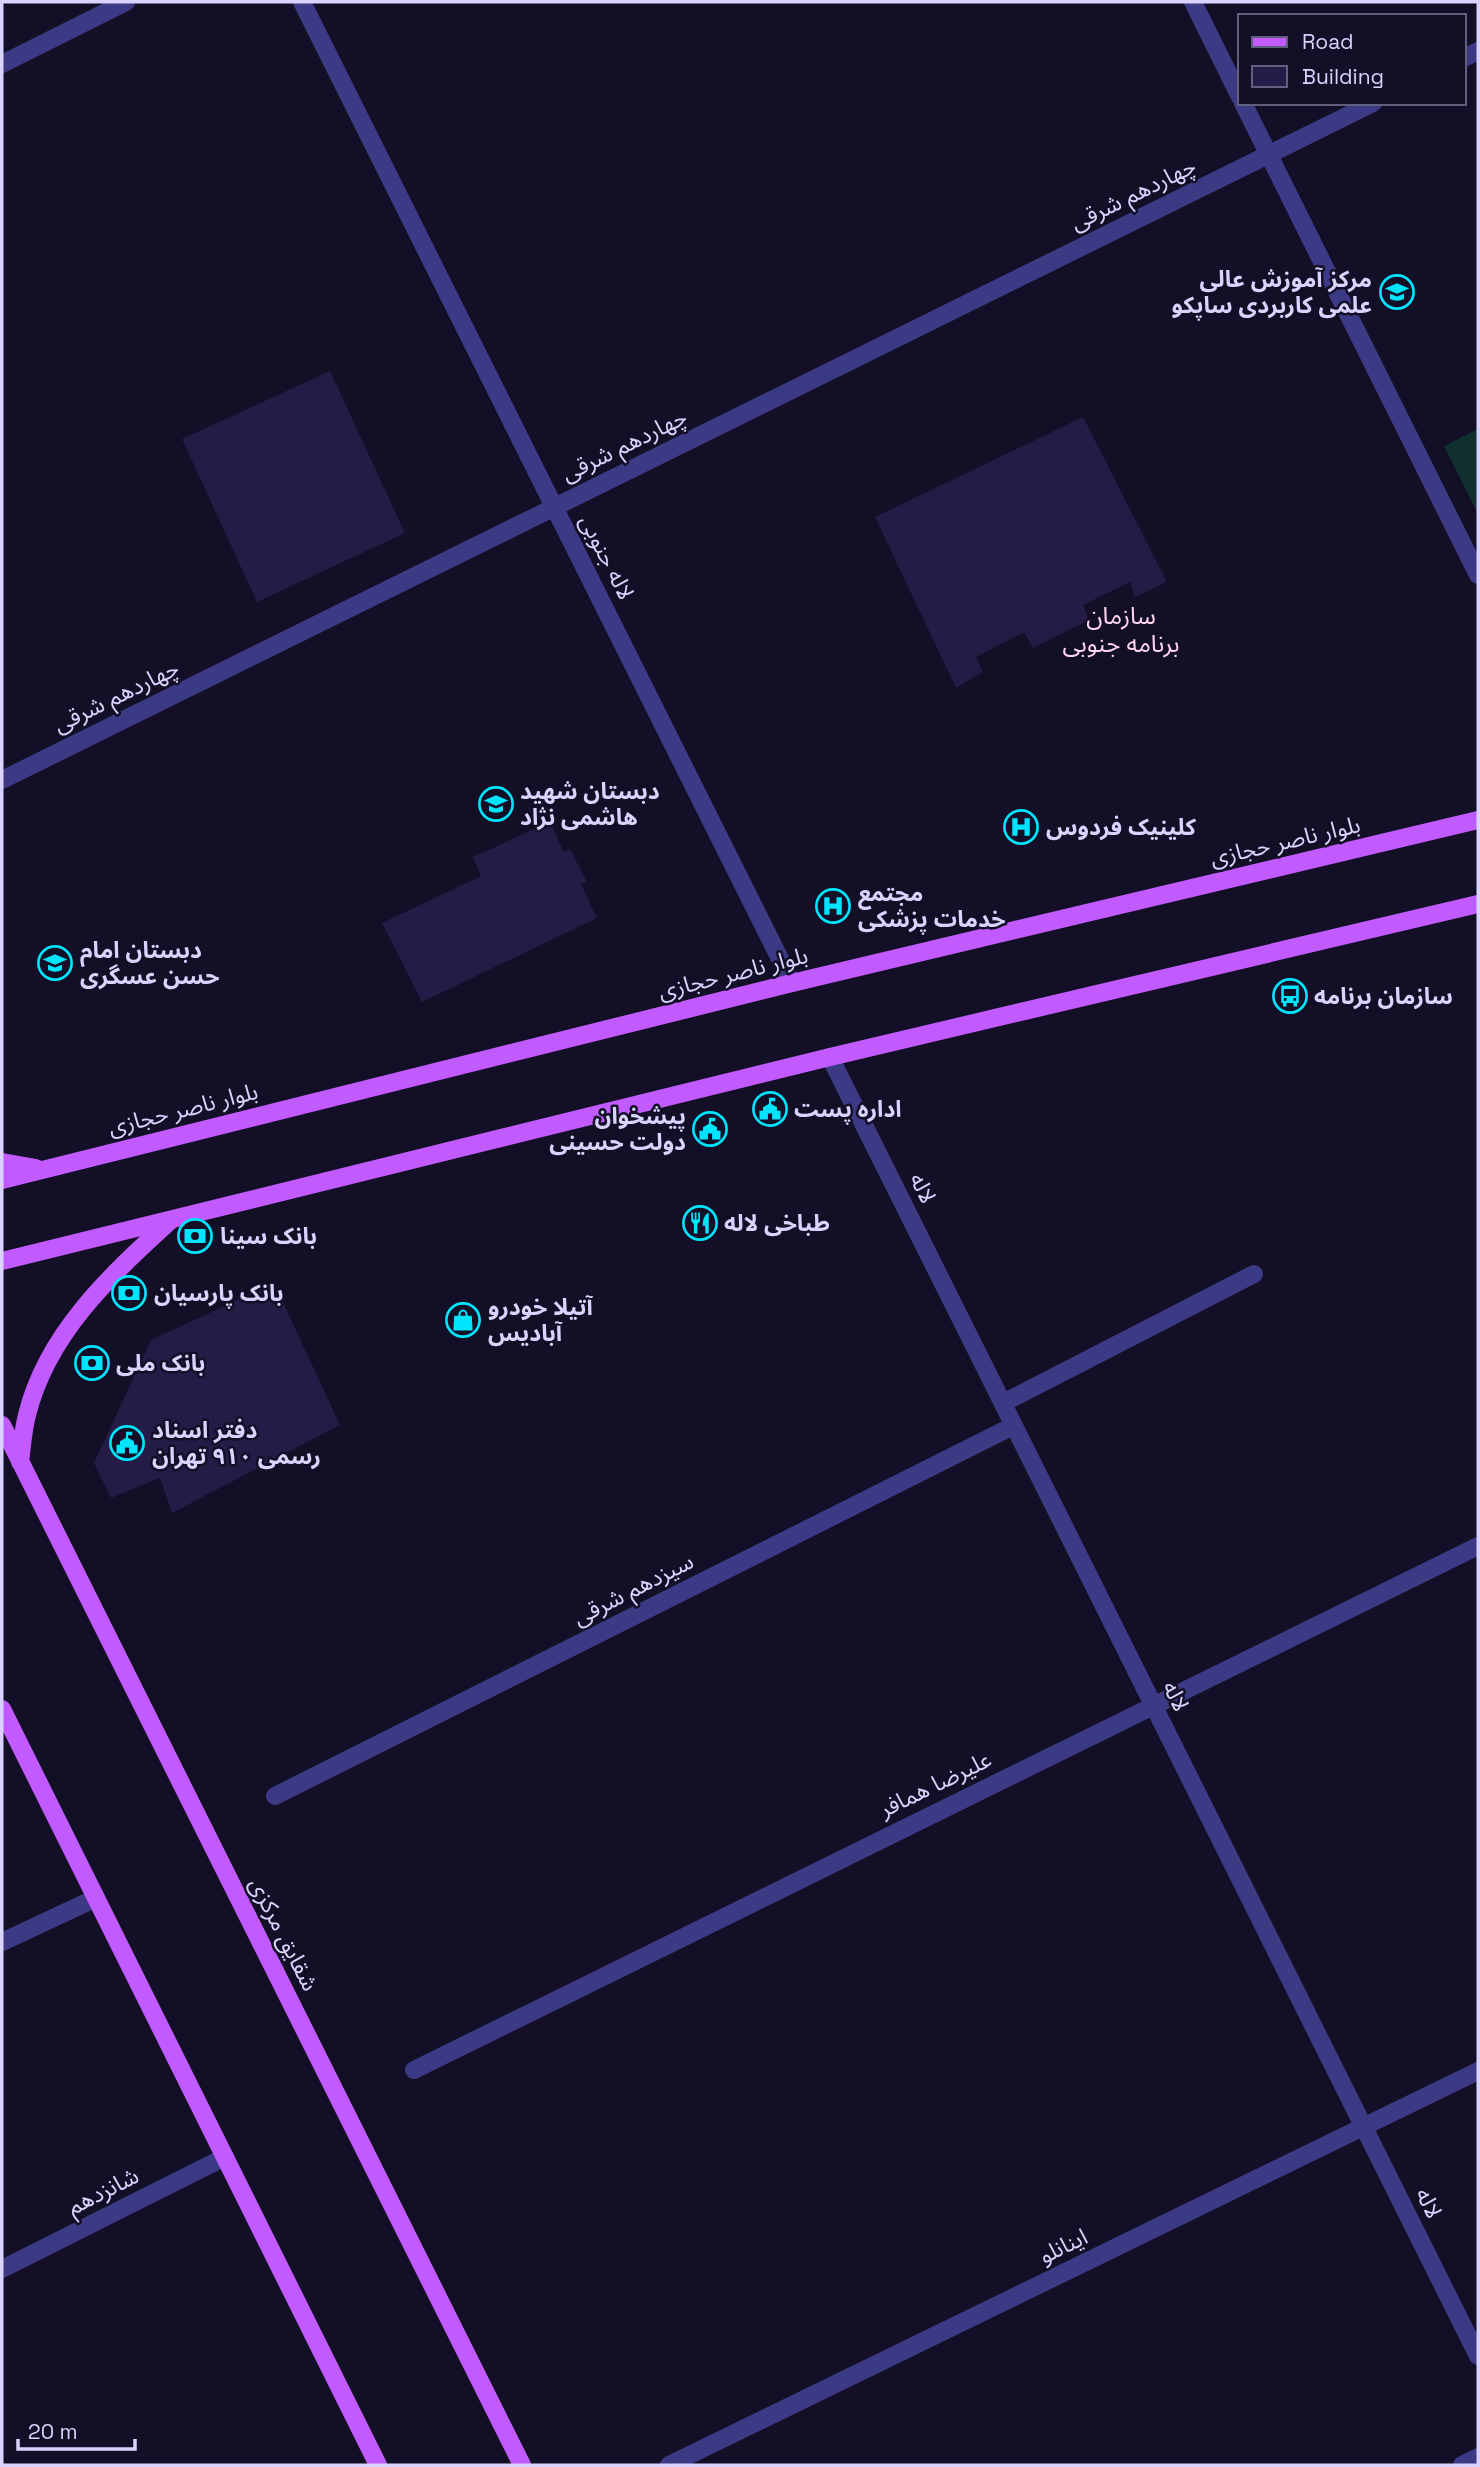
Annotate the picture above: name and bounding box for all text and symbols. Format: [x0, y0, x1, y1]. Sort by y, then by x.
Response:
legend [1238, 14, 1466, 105]
text: Road [1302, 28, 1354, 55]
text: Building [1302, 63, 1384, 90]
street label: چهاردهم شرقی [1065, 151, 1202, 239]
place label: مرکز آموزش عالی علمی کاربردی ساپکو [1171, 264, 1372, 321]
school or university icon: مرکز آموزش عالی علمی کاربردی ساپکو [1378, 273, 1416, 311]
street label: چهاردهم شرقی [556, 402, 693, 490]
street label: لاله جنوبی [573, 509, 641, 605]
district label: سازمان برنامه جنوبی [1063, 600, 1179, 659]
street label: چهاردهم شرقی [48, 653, 185, 741]
place label: دبستان شهید هاشمی نژاد [520, 776, 660, 832]
school or university icon: دبستان شهید هاشمی نژاد [477, 785, 515, 823]
hospital icon: کلینیک فردوس [1002, 808, 1040, 846]
street label: بلوار ناصر حجازی [1207, 809, 1363, 873]
place label: کلینیک فردوس [1046, 812, 1196, 842]
place label: مجتمع خدمات پزشکی [858, 878, 1006, 935]
hospital icon: مجتمع خدمات پزشکی [814, 887, 852, 925]
place label: دبستان امام حسن عسگری [80, 935, 219, 991]
street label: بلوار ناصر حجازی [655, 940, 811, 1006]
school or university icon: دبستان امام حسن عسگری [36, 944, 74, 982]
bus stop icon: سازمان برنامه [1271, 977, 1309, 1015]
place label: سازمان برنامه [1314, 981, 1453, 1011]
street label: بلوار ناصر حجازی [105, 1076, 261, 1142]
public building icon: اداره پست [751, 1090, 789, 1128]
place label: اداره پست [794, 1094, 902, 1125]
place label: پیشخوان دولت حسینی [549, 1101, 686, 1157]
public building icon: پیشخوان دولت حسینی [691, 1110, 729, 1148]
street label: لاله [903, 1168, 943, 1208]
restaurant icon: طباخی لاله [681, 1204, 719, 1242]
place label: طباخی لاله [724, 1208, 830, 1238]
bank icon: بانک سینا [176, 1217, 214, 1255]
place label: بانک سینا [220, 1221, 317, 1251]
bank icon: بانک پارسیان [110, 1274, 148, 1312]
place label: بانک پارسیان [154, 1278, 284, 1309]
place label: آتیلا خودرو آبادیس [488, 1292, 593, 1348]
shop icon: آتیلا خودرو آبادیس [444, 1301, 482, 1339]
bank icon: بانک ملی [73, 1344, 111, 1382]
place label: بانک ملی [116, 1348, 205, 1378]
place label: دفتر اسناد رسمی ۹۱۰ تهران [152, 1415, 321, 1471]
public building icon: دفتر اسناد رسمی ۹۱۰ تهران [108, 1424, 146, 1462]
street label: سیزدهم شرقی [568, 1546, 699, 1634]
street label: لاله [1156, 1676, 1196, 1716]
street label: علیرضا همافر [873, 1744, 996, 1825]
street label: شقایق مرکزی [243, 1872, 325, 1996]
street label: شانزدهم [62, 2160, 145, 2223]
street label: لاله [1409, 2183, 1449, 2223]
street label: اینانلو [1034, 2221, 1092, 2271]
scale bar [18, 2408, 135, 2452]
text: 20 m [28, 2418, 78, 2445]

